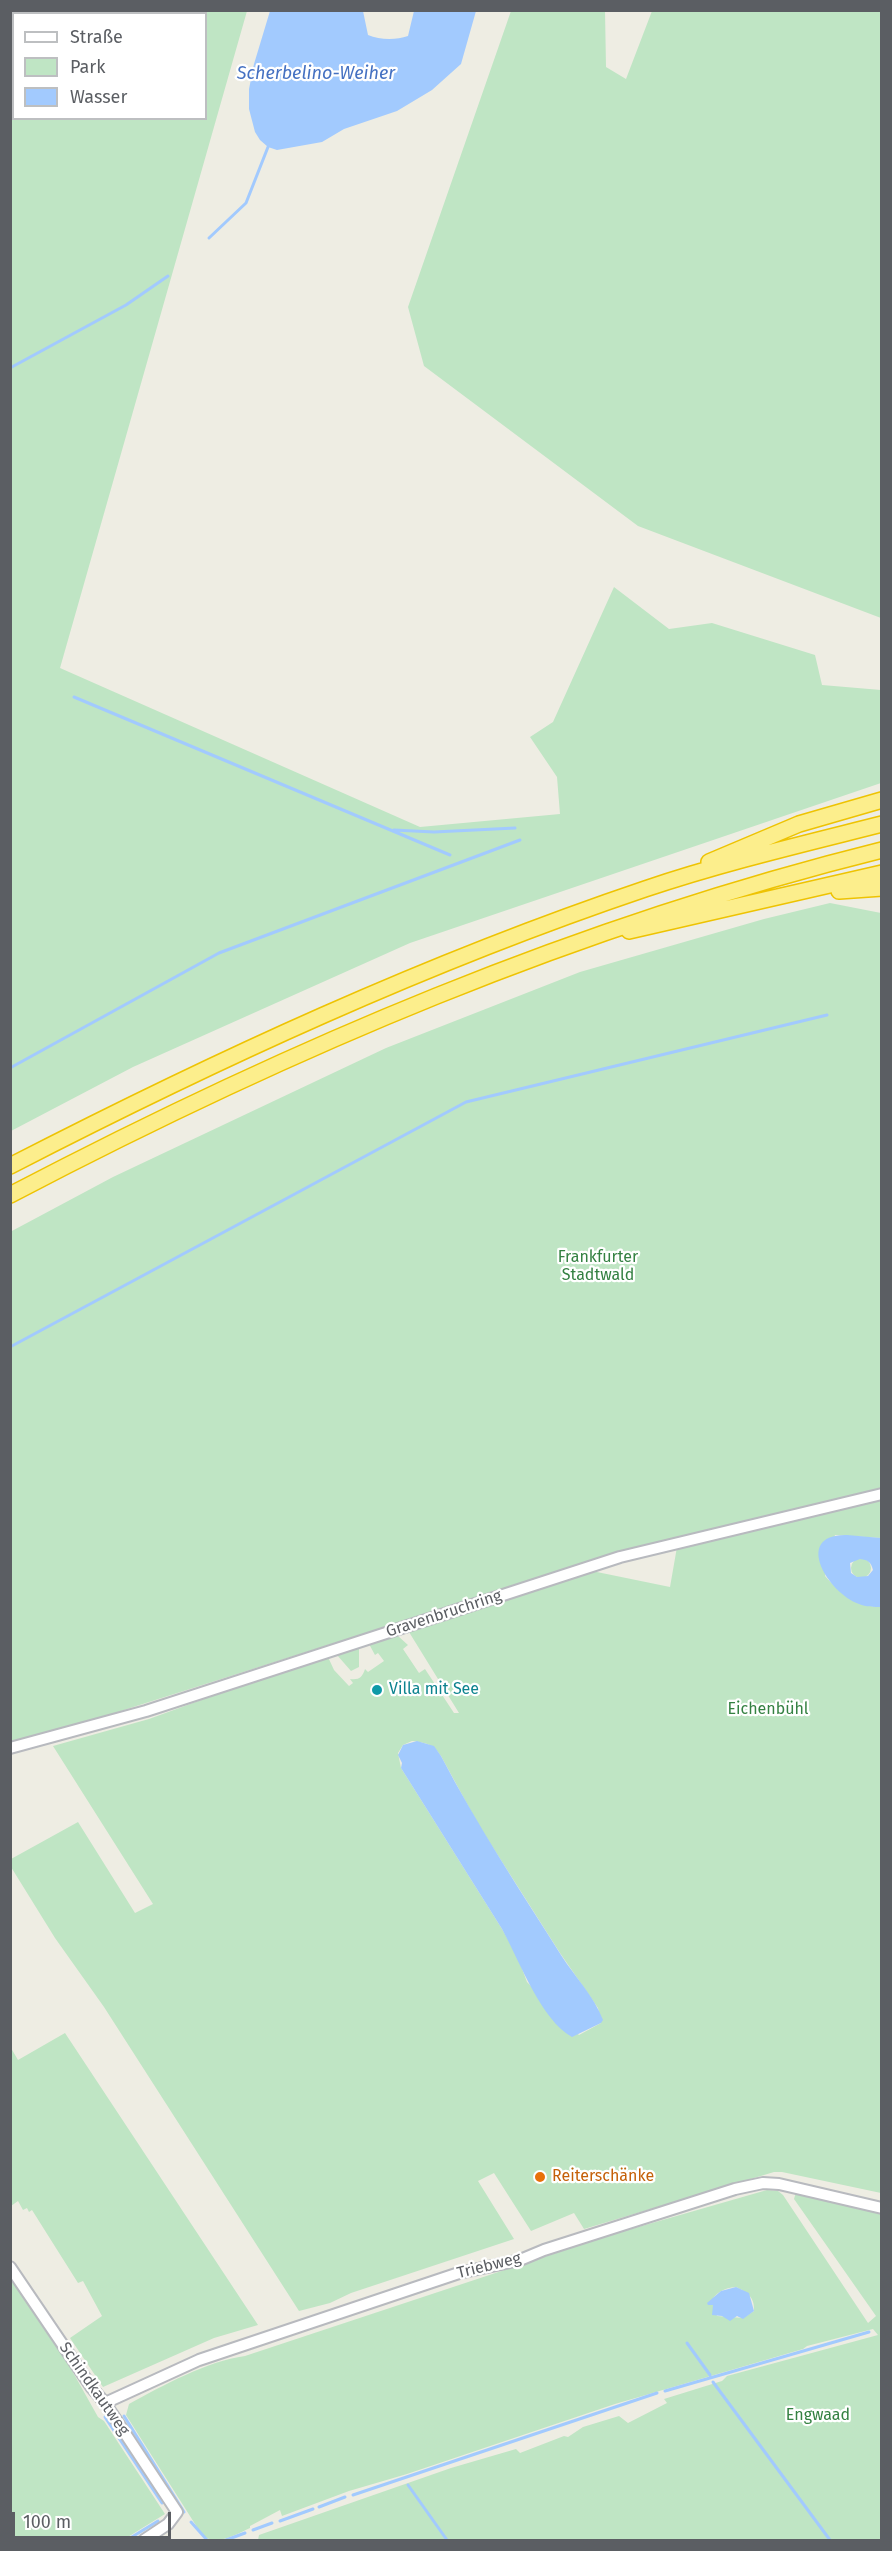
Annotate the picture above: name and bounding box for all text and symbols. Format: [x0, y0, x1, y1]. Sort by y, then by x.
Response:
legend [12, 12, 207, 120]
text: Straße [70, 26, 123, 48]
text: Park [70, 56, 105, 78]
water label: Scherbelino-Weiher [237, 63, 395, 85]
text: Wasser [70, 86, 127, 108]
park label: Frankfurter Stadtwald [558, 1248, 638, 1286]
street label: Gravenbruchring [384, 1586, 504, 1642]
place label: Villa mit See [389, 1680, 479, 1700]
marker: Villa mit See [370, 1683, 384, 1697]
park label: Eichenbühl [727, 1700, 809, 1720]
place label: Reiterschänke [552, 2167, 654, 2187]
marker: Reiterschänke [533, 2170, 547, 2184]
street label: Triebweg [455, 2249, 523, 2283]
street label: Schindkautweg [55, 2339, 133, 2439]
park label: Engwaad [786, 2406, 850, 2426]
scale bar [15, 2500, 174, 2538]
text: 100 m [23, 2511, 71, 2533]

